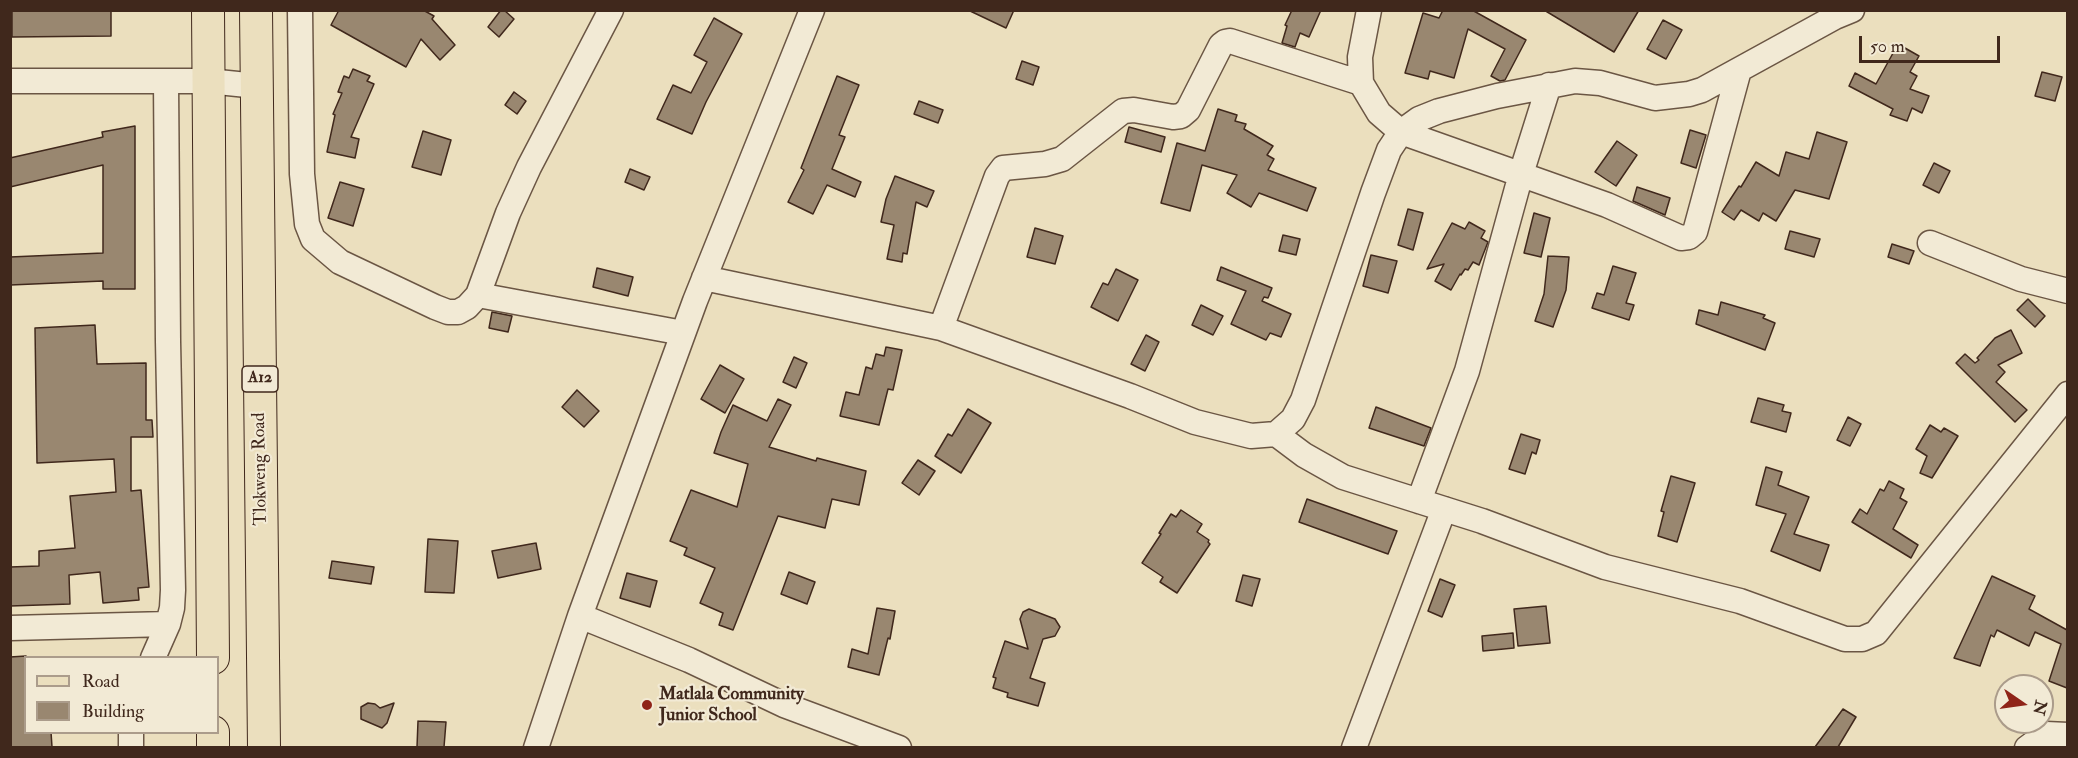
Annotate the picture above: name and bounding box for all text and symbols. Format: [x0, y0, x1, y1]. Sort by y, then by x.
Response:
scale bar [1862, 24, 2003, 62]
text: 50 m [1870, 35, 1905, 58]
road number: A12 [242, 366, 278, 392]
street label: Tlokweng Road [249, 412, 273, 526]
legend [24, 656, 219, 734]
text: Road [82, 670, 120, 693]
north arrow [1994, 674, 2054, 734]
place label: Matlala Community Junior School [659, 684, 804, 726]
marker: Matlala Community Junior School [640, 698, 654, 712]
text: N [2028, 698, 2051, 717]
text: Building [82, 700, 144, 723]

